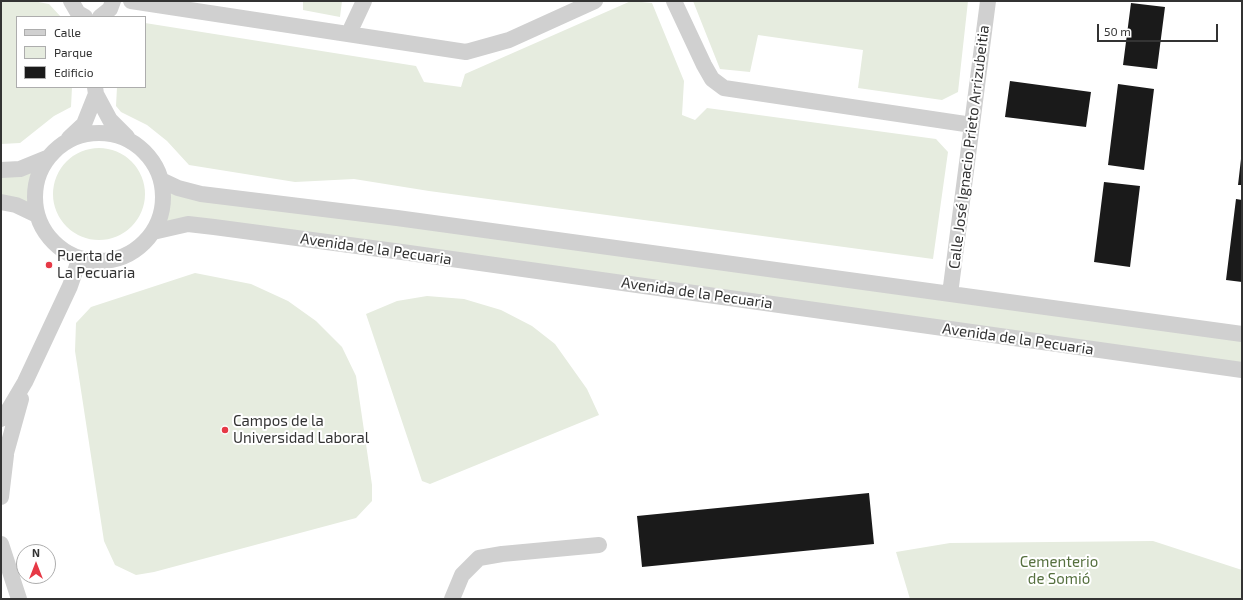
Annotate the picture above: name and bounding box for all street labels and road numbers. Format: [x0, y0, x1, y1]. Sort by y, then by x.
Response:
street label: Calle José Ignacio Prieto Arrizubeitia [945, 24, 993, 270]
street label: Avenida de la Pecuaria [299, 229, 453, 269]
street label: Avenida de la Pecuaria [620, 273, 774, 313]
street label: Avenida de la Pecuaria [941, 319, 1095, 359]

